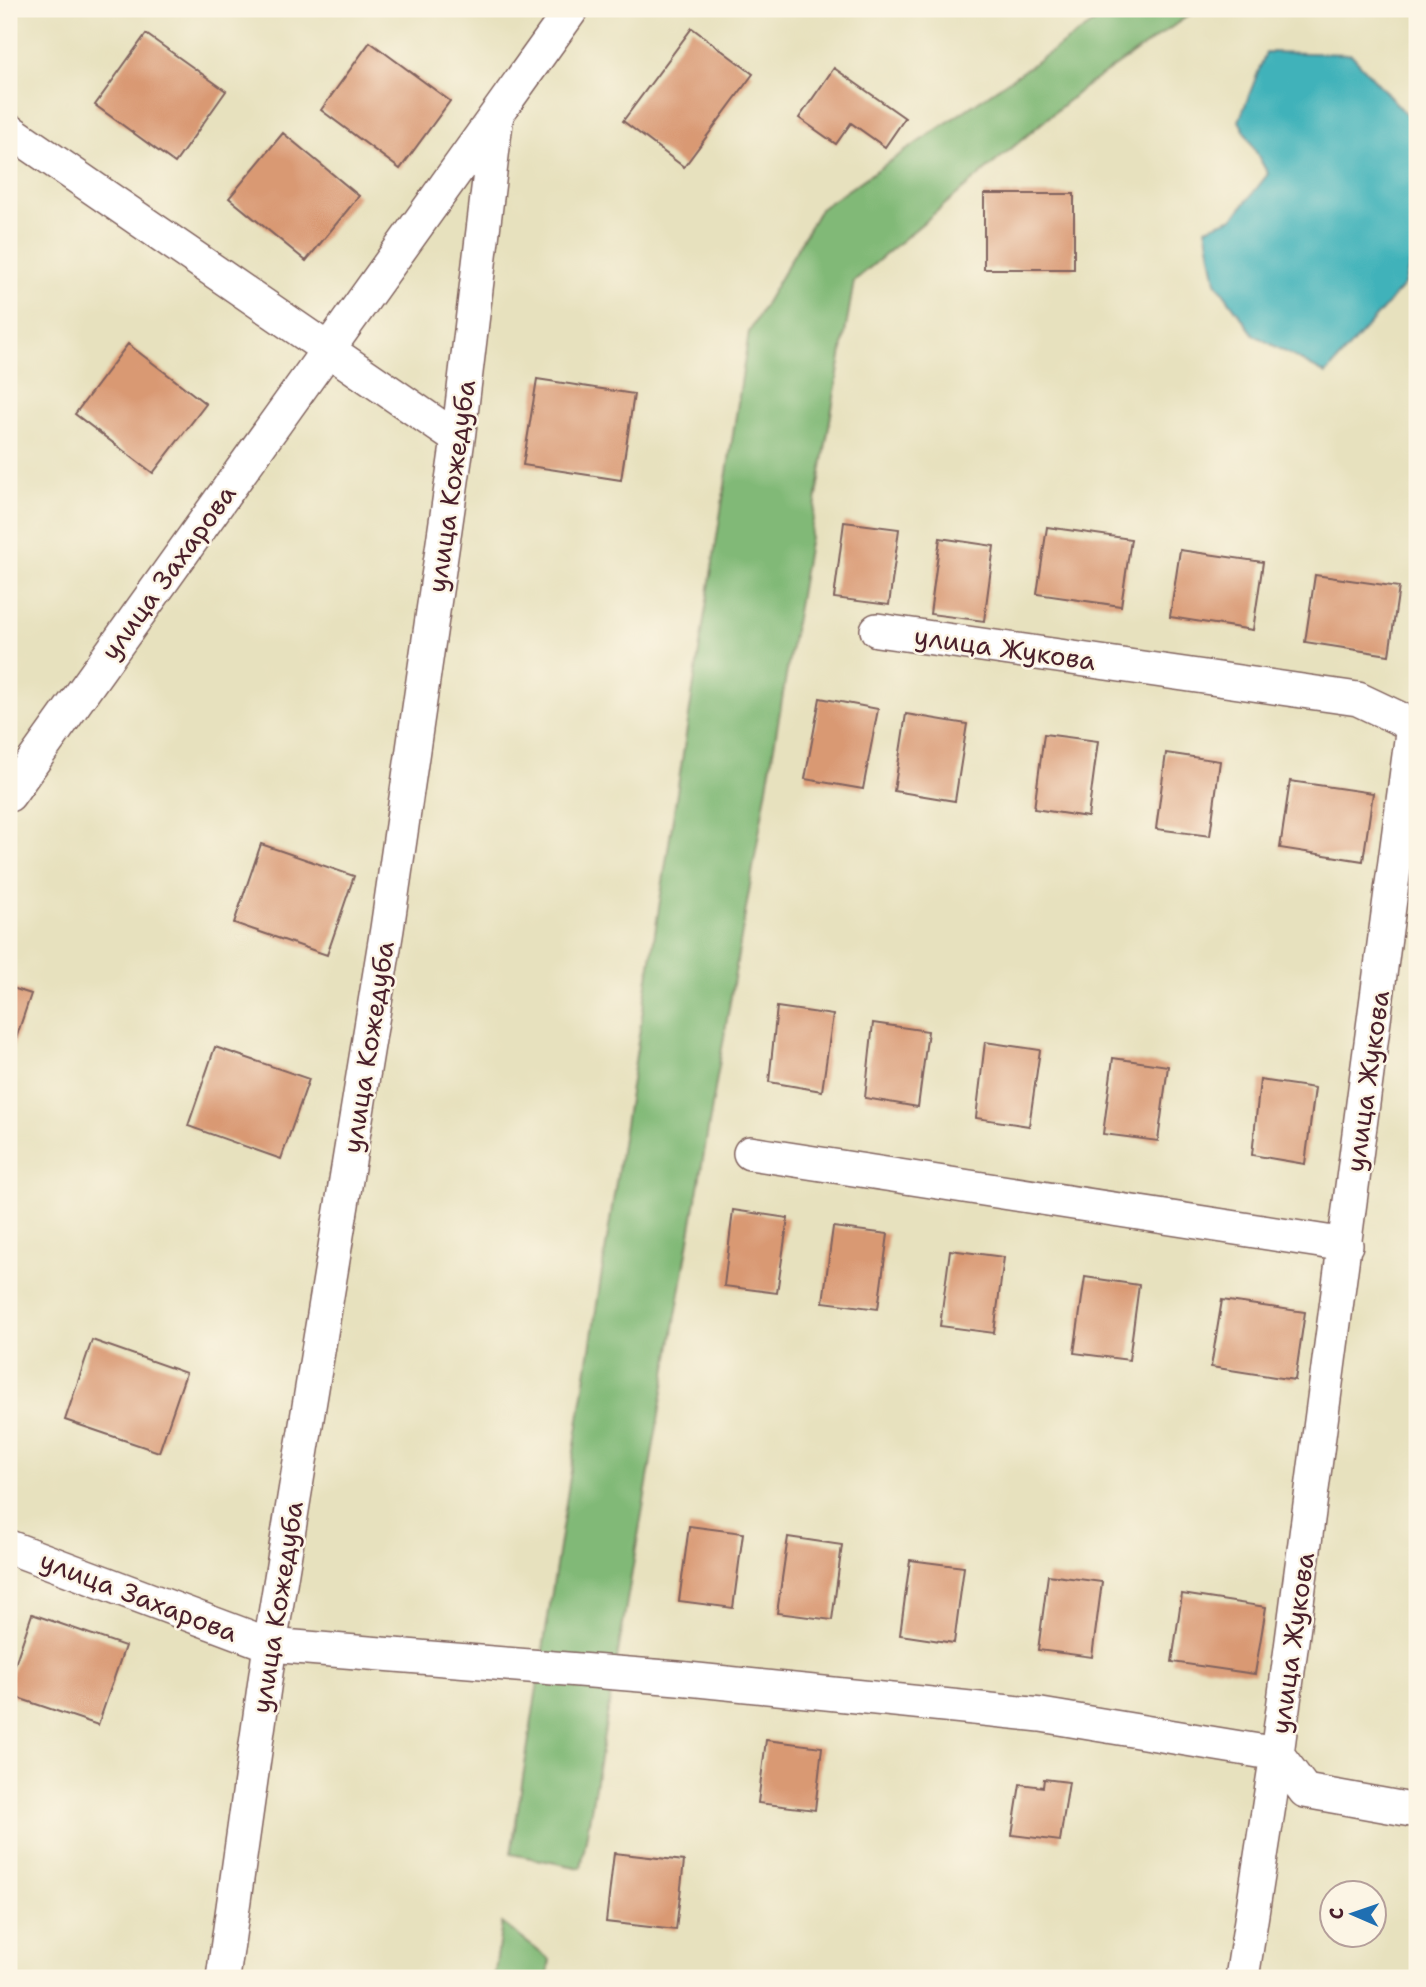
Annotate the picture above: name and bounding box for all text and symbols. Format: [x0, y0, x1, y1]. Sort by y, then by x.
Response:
street label: улица Кожедуба [419, 377, 483, 595]
street label: улица Захарова [92, 477, 244, 667]
street label: улица Жукова [912, 618, 1098, 678]
street label: улица Кожедуба [334, 938, 402, 1156]
street label: улица Жукова [1337, 988, 1397, 1174]
street label: улица Кожедуба [243, 1498, 311, 1716]
street label: улица Захарова [35, 1542, 243, 1650]
street label: улица Жукова [1262, 1550, 1322, 1736]
north arrow [1318, 1878, 1388, 1948]
text: С [1324, 1907, 1349, 1920]

